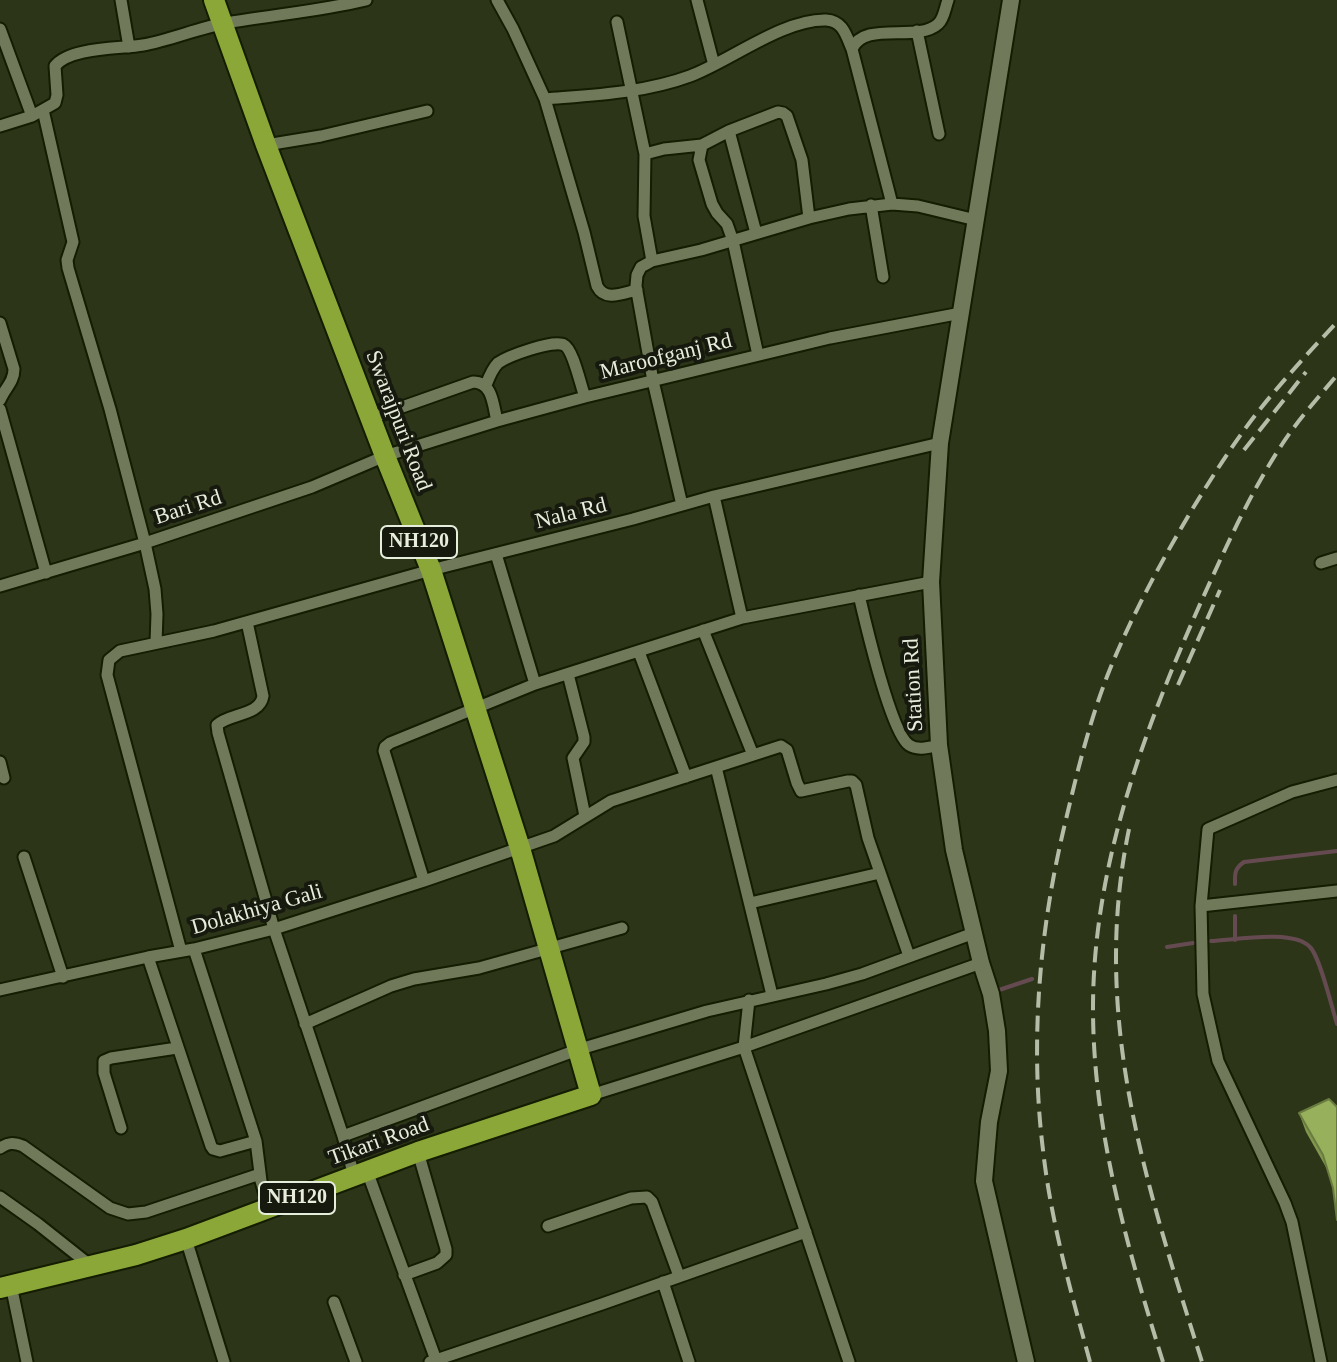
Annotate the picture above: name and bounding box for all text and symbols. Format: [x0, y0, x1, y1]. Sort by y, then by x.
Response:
street label: Maroofganj Rd [597, 328, 735, 386]
street label: Swarajpuri Road [359, 347, 437, 495]
street label: Bari Rd [151, 485, 225, 531]
street label: Nala Rd [533, 492, 609, 536]
road number: NH120 [381, 526, 457, 558]
street label: Station Rd [898, 638, 930, 732]
street label: Dolakhiya Gali [188, 879, 326, 941]
street label: Tikari Road [325, 1112, 433, 1172]
road number: NH120 [259, 1182, 335, 1214]

